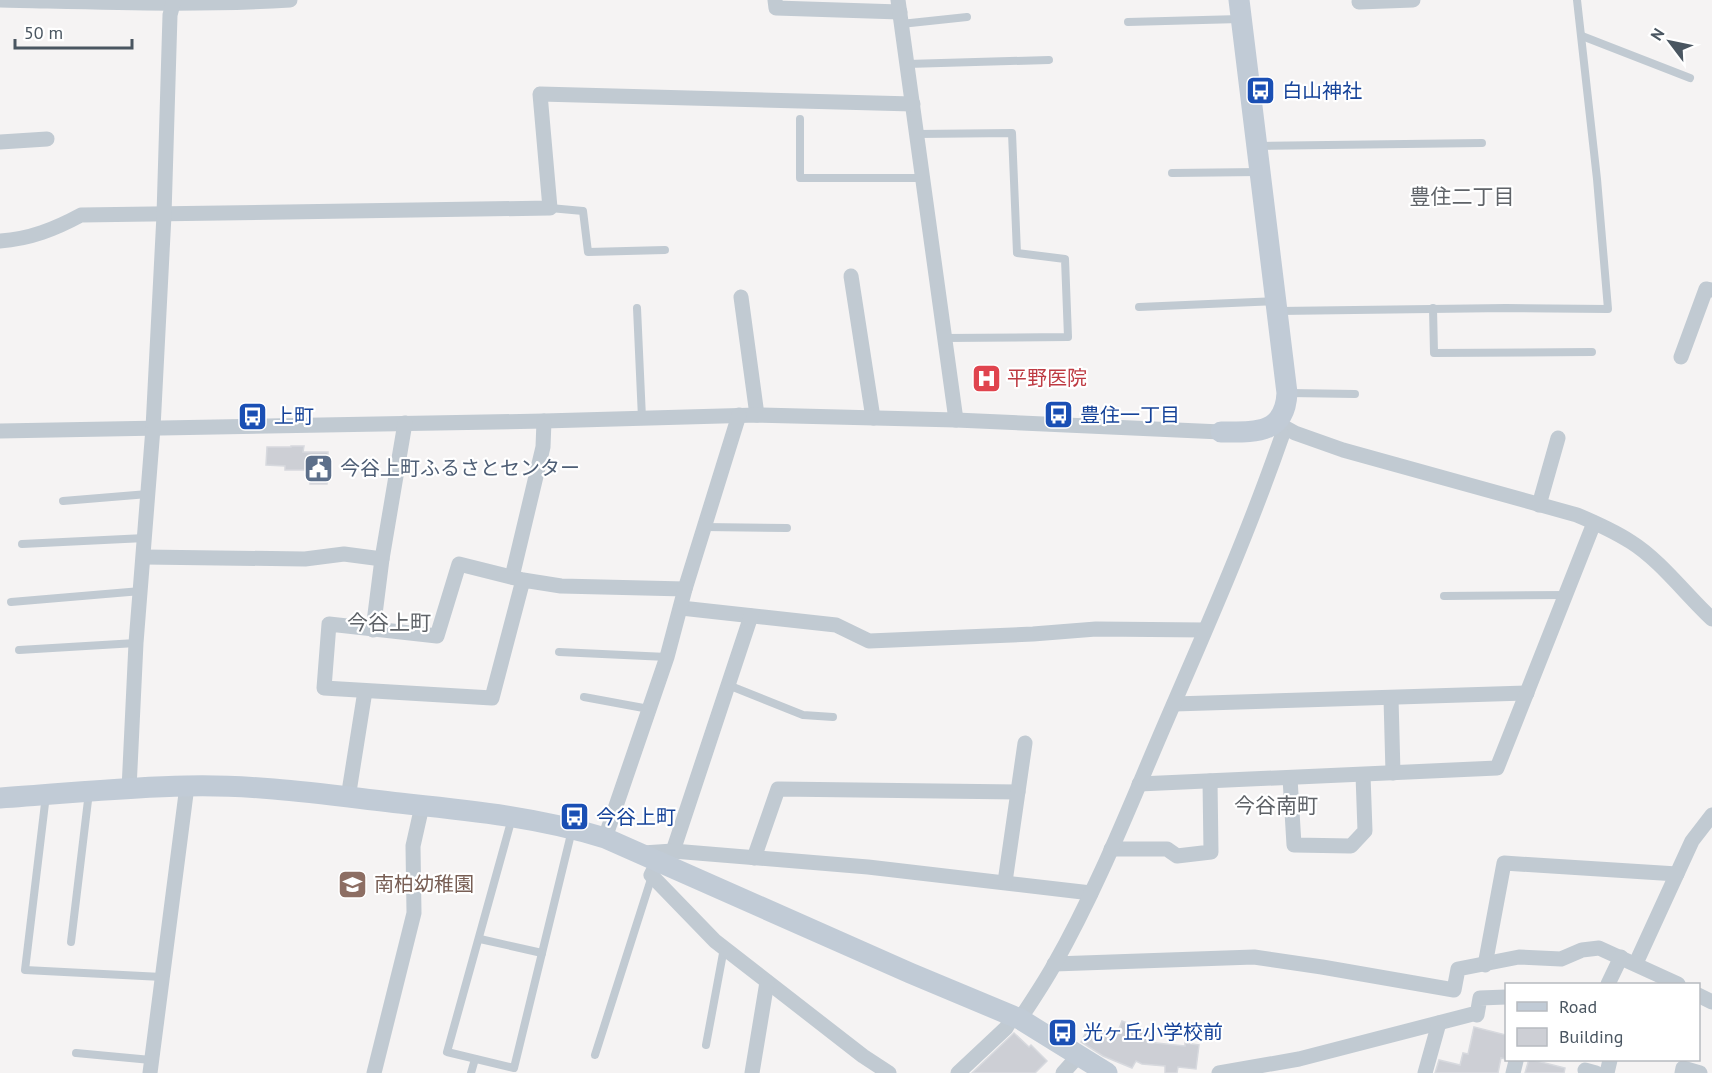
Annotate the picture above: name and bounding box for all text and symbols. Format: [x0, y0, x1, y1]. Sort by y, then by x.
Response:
scale bar [15, 12, 132, 50]
north arrow [1640, 12, 1700, 72]
text: 50 m [24, 21, 63, 44]
text: N [1646, 24, 1669, 44]
bus stop icon: 白山神社 [1245, 75, 1277, 107]
place label: 白山神社 [1282, 78, 1362, 104]
district label: 豊住二丁目 [1410, 183, 1515, 210]
hospital icon: 平野医院 [970, 362, 1002, 394]
place label: 平野医院 [1007, 365, 1087, 391]
bus stop icon: 豊住一丁目 [1043, 399, 1075, 431]
bus stop icon: 上町 [237, 400, 269, 432]
place label: 豊住一丁目 [1080, 402, 1180, 428]
place label: 上町 [274, 403, 314, 429]
public building icon: 今谷上町ふるさとセンター [303, 452, 335, 484]
place label: 今谷上町ふるさとセンター [340, 455, 580, 481]
district label: 今谷上町 [347, 609, 431, 636]
district label: 今谷南町 [1234, 792, 1318, 819]
bus stop icon: 今谷上町 [559, 801, 591, 833]
place label: 今谷上町 [596, 804, 676, 830]
school or university icon: 南柏幼稚園 [337, 868, 369, 900]
place label: 南柏幼稚園 [374, 871, 474, 897]
legend [1505, 983, 1700, 1061]
text: Road [1559, 995, 1597, 1018]
bus stop icon: 光ヶ丘小学校前 [1046, 1016, 1078, 1048]
place label: 光ヶ丘小学校前 [1083, 1019, 1223, 1045]
text: Building [1559, 1025, 1623, 1048]

